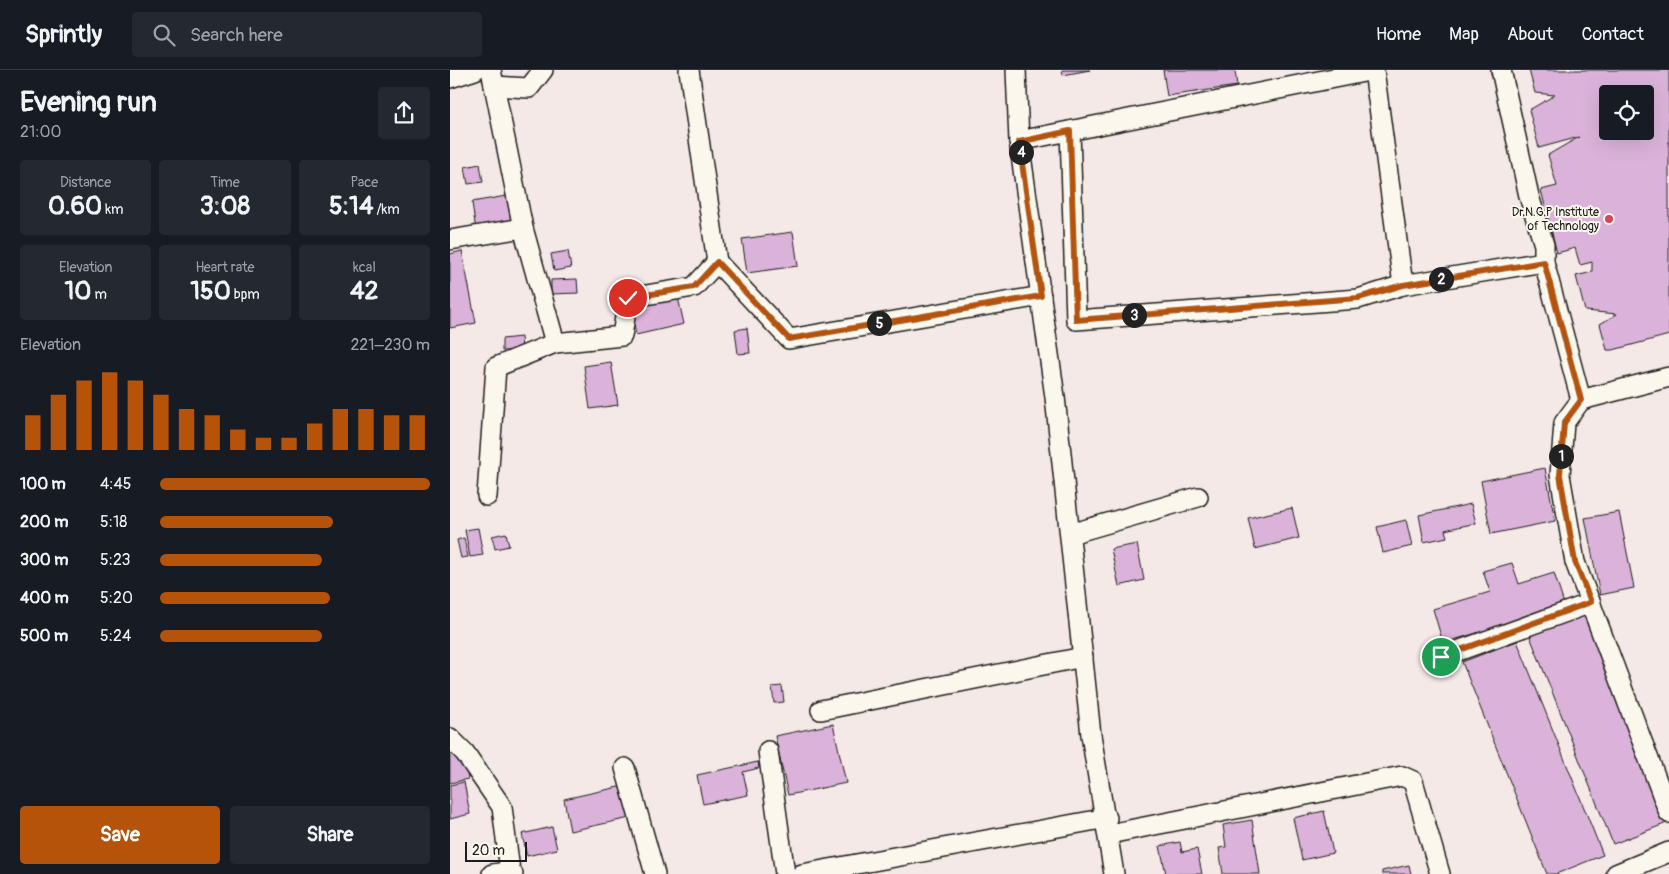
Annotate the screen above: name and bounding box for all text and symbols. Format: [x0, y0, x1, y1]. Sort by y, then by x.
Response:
search box [132, 12, 482, 57]
text: Sprintly [25, 20, 102, 49]
icon: search [150, 21, 178, 49]
text: Search here [190, 23, 283, 47]
text: Home [1376, 23, 1421, 46]
text: Map [1449, 23, 1479, 46]
text: About [1507, 23, 1553, 46]
text: Contact [1581, 23, 1644, 46]
text: Evening run [20, 85, 157, 120]
map controls [1599, 85, 1654, 140]
button: locate [1599, 85, 1654, 140]
button: share [378, 87, 430, 139]
text: 21:00 [20, 122, 61, 142]
pin: 4 [1008, 140, 1034, 164]
text: 4 [1017, 144, 1026, 161]
text: Distance [60, 174, 111, 191]
text: Time [210, 174, 240, 191]
text: Pace [350, 174, 378, 191]
text: 0.60 [48, 191, 102, 222]
text: 3:08 [200, 191, 250, 222]
text: 5:14 [329, 191, 373, 222]
text: km [102, 201, 123, 218]
text: /km [373, 201, 400, 218]
place label: Dr.N.G.P Institute of Technology [1512, 205, 1599, 234]
marker: Dr.N.G.P Institute of Technology [1603, 213, 1615, 225]
text: Elevation [59, 259, 112, 276]
text: Heart rate [195, 259, 255, 276]
text: kcal [353, 259, 376, 276]
pin: 2 [1428, 266, 1454, 292]
text: 2 [1438, 271, 1445, 288]
text: 10 [64, 276, 91, 307]
text: 150 [190, 276, 231, 307]
text: 42 [350, 276, 379, 307]
pin [607, 277, 649, 319]
icon: check [614, 284, 642, 312]
text: m [91, 286, 107, 303]
text: bpm [231, 286, 260, 303]
pin: 3 [1122, 302, 1146, 328]
text: 3 [1131, 307, 1138, 324]
pin: 5 [866, 310, 892, 336]
text: 5 [876, 315, 883, 332]
text: Elevation [20, 335, 81, 355]
text: 221–230 m [350, 335, 430, 355]
pin: 1 [1548, 444, 1574, 468]
text: 1 [1559, 448, 1564, 465]
text: 100 m [20, 474, 66, 494]
text: 4:45 [100, 474, 132, 494]
text: 200 m [20, 512, 68, 532]
text: 5:18 [100, 512, 127, 532]
text: 300 m [20, 550, 68, 570]
text: 5:23 [100, 550, 130, 570]
text: 400 m [20, 588, 69, 608]
text: 5:20 [100, 588, 133, 608]
text: 500 m [20, 626, 68, 646]
text: 5:24 [100, 626, 131, 646]
pin [1420, 636, 1462, 678]
icon: arrive [1427, 643, 1455, 671]
button: Save [20, 806, 220, 864]
button: Share [230, 806, 430, 864]
scale bar [465, 839, 528, 862]
text: 20 m [472, 842, 505, 859]

